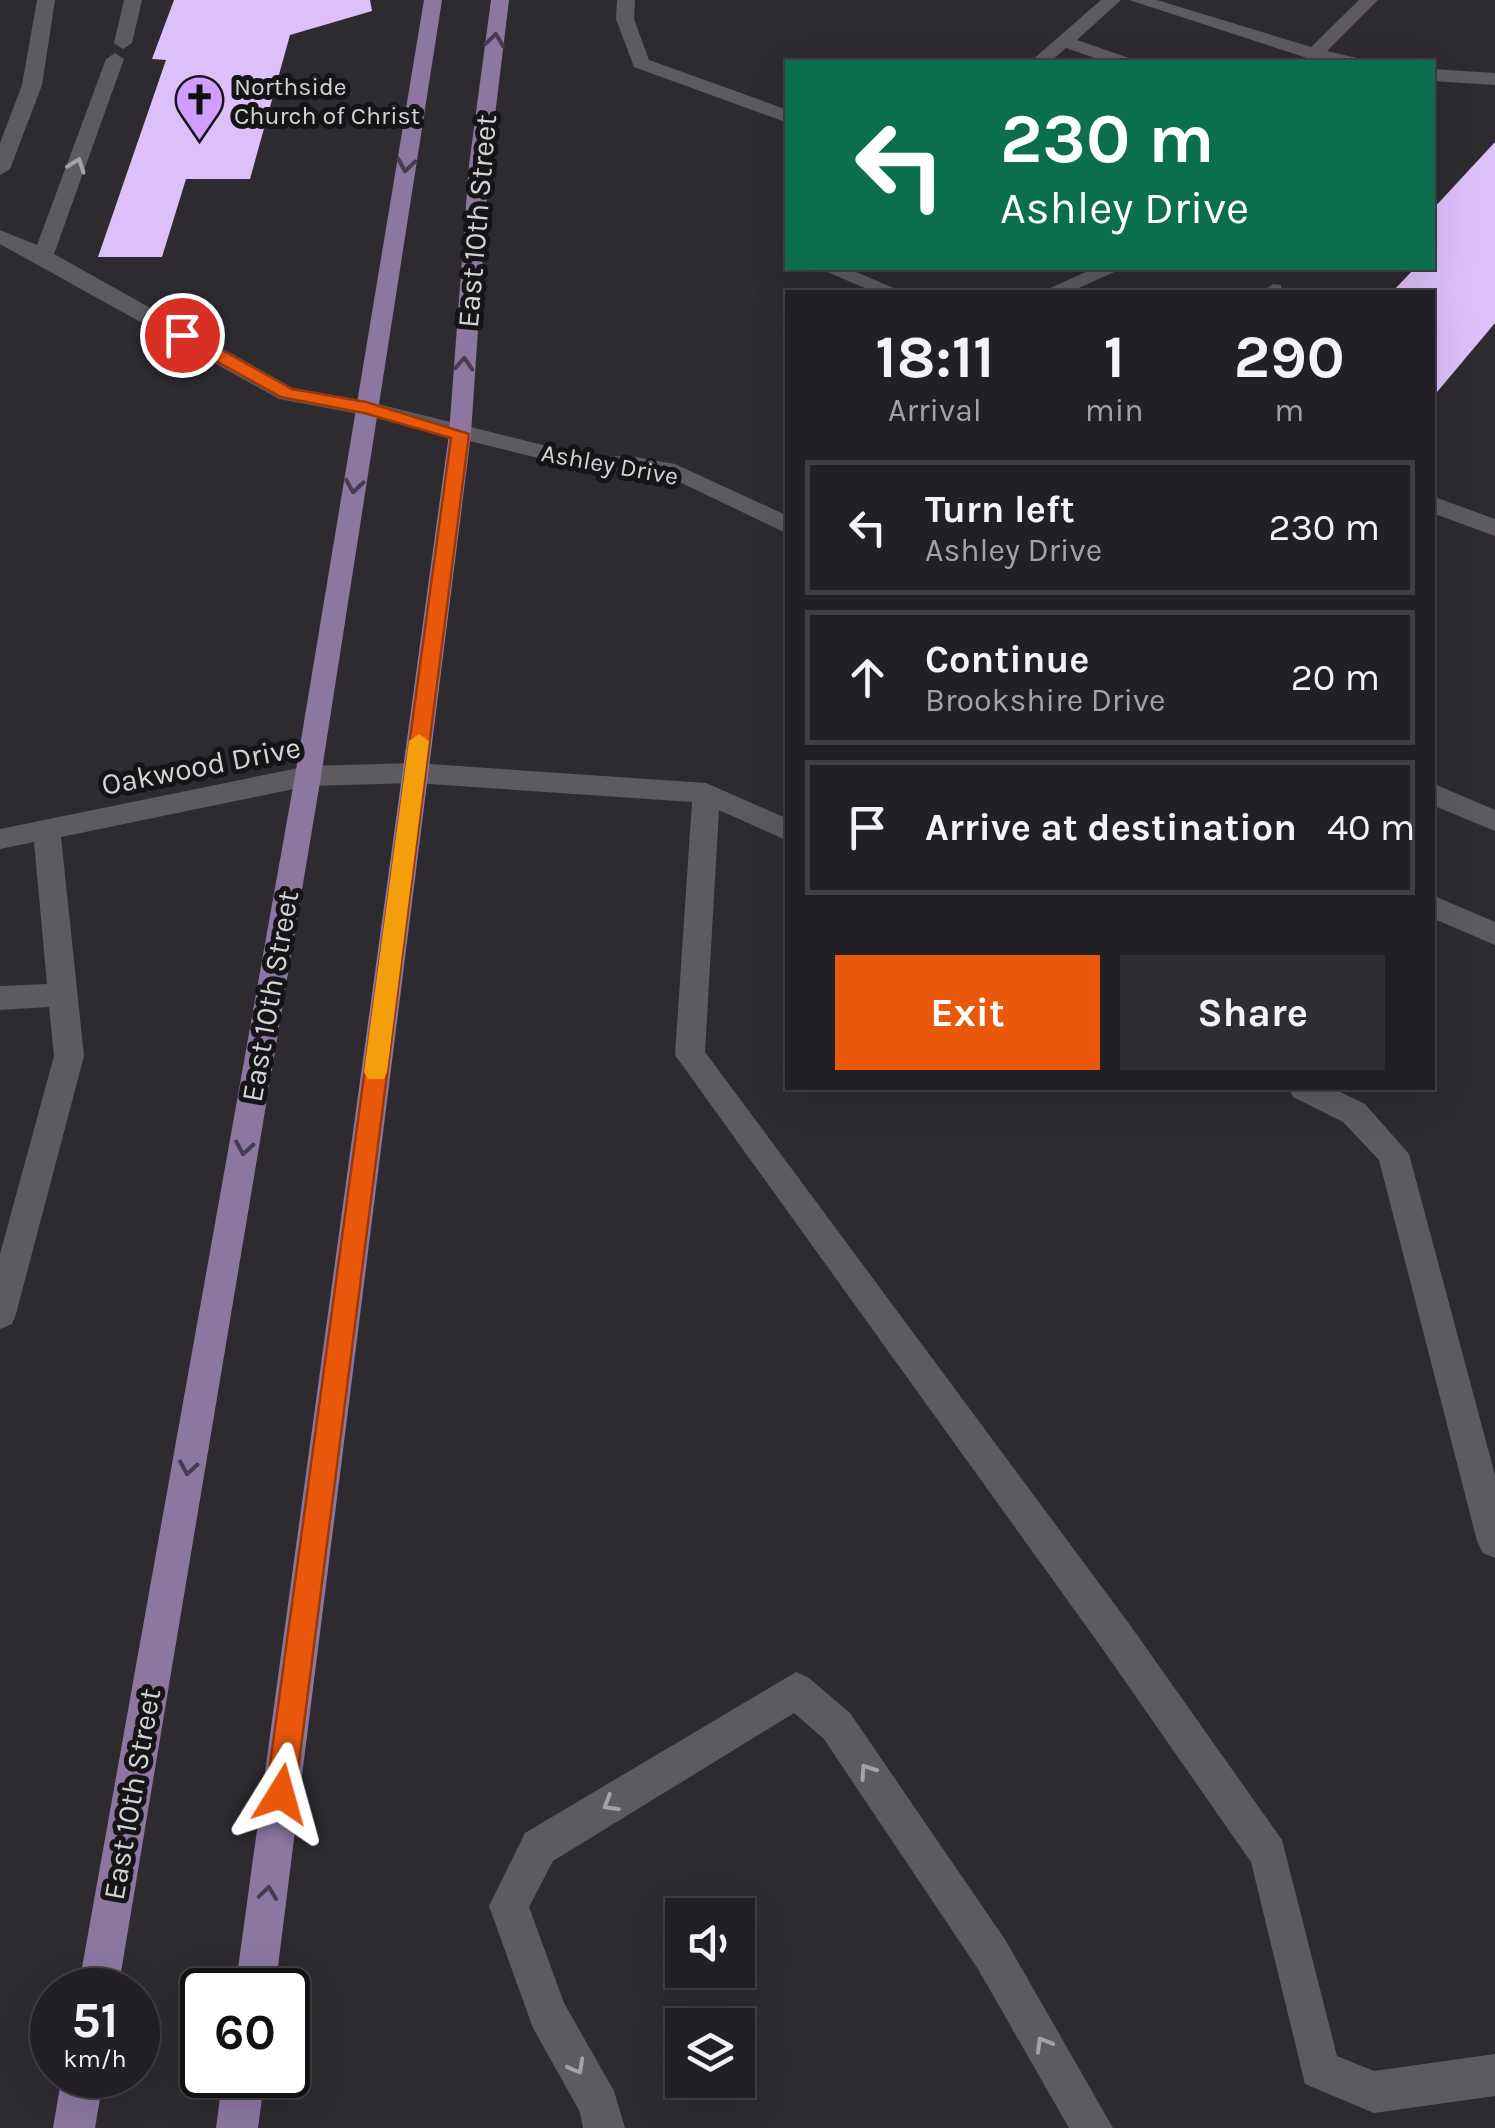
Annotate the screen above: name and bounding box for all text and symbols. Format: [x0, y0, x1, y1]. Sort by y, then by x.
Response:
one-way arrow [484, 32, 505, 49]
place label: Northside Church of Christ [234, 72, 420, 130]
church icon: Northside Church of Christ [173, 74, 225, 142]
text: 230 m [1000, 98, 1214, 180]
icon: left [835, 100, 965, 230]
street label: East 10th Street [450, 113, 504, 329]
one-way arrow [65, 157, 86, 174]
one-way arrow [396, 157, 417, 174]
text: Ashley Drive [1000, 182, 1249, 234]
pin [140, 293, 225, 378]
icon: arrive [155, 308, 210, 363]
text: 18:11 [875, 322, 994, 392]
text: 1 [1103, 322, 1125, 392]
text: 290 [1234, 322, 1345, 392]
one-way arrow [453, 355, 474, 371]
text: Arrival [888, 392, 982, 429]
text: min [1085, 392, 1144, 429]
text: m [1274, 392, 1304, 429]
street label: Ashley Drive [539, 438, 681, 491]
one-way arrow [344, 478, 365, 494]
text: Turn left [925, 487, 1075, 532]
icon: left [840, 500, 895, 555]
text: 230 m [1268, 505, 1380, 550]
text: Ashley Drive [925, 532, 1102, 569]
text: Continue [925, 637, 1089, 682]
icon: ahead [840, 650, 895, 705]
text: 20 m [1291, 655, 1380, 700]
text: Brookshire Drive [925, 682, 1165, 719]
street label: Oakwood Drive [98, 729, 304, 803]
icon: arrive [840, 800, 895, 855]
text: Arrive at destination [925, 805, 1297, 850]
text: 40 m [1327, 805, 1415, 850]
street label: East 10th Street [234, 887, 306, 1105]
button: Exit [835, 955, 1100, 1070]
button: Share [1120, 955, 1385, 1070]
one-way arrow [234, 1140, 255, 1156]
one-way arrow [178, 1460, 199, 1477]
street label: East 10th Street [96, 1685, 168, 1903]
position arrow [229, 1742, 333, 1846]
one-way arrow [861, 1763, 879, 1782]
one-way arrow [603, 1792, 621, 1811]
one-way arrow [256, 1885, 277, 1902]
map controls [665, 1898, 755, 2098]
button: sound [665, 1898, 755, 1988]
speed limit sign: 60 [180, 1968, 310, 2098]
text: 51 [72, 1991, 118, 2050]
button: layers [665, 2008, 755, 2098]
one-way arrow [1036, 2036, 1056, 2054]
text: km/h [63, 2044, 127, 2073]
one-way arrow [564, 2056, 584, 2074]

